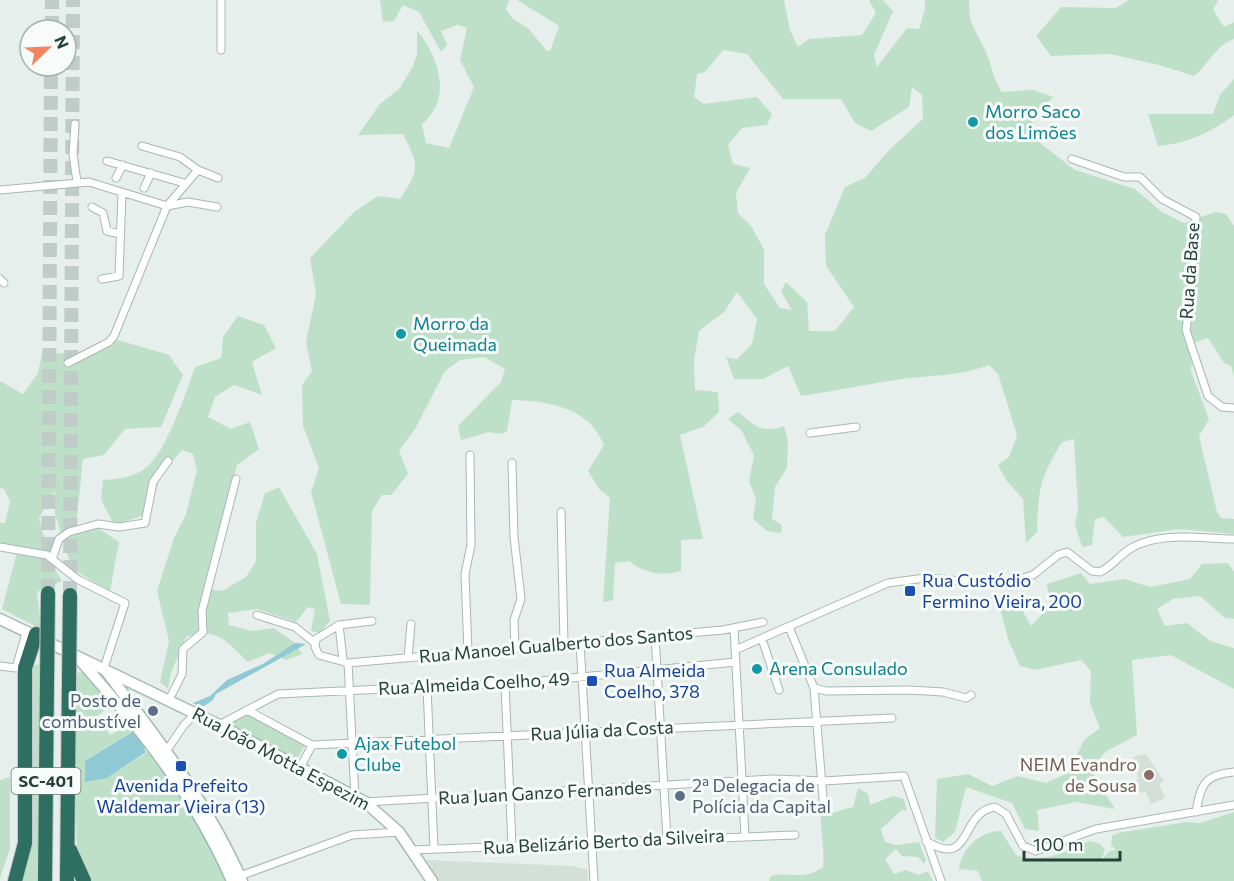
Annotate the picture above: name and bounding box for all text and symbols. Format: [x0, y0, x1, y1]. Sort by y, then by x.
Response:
north arrow [18, 18, 78, 78]
text: N [51, 33, 73, 51]
place label: Morro Saco dos Limões [985, 100, 1081, 143]
marker: Morro Saco dos Limões [966, 115, 980, 129]
street label: Rua da Base [1175, 222, 1203, 320]
place label: Morro da Queimada [413, 312, 497, 355]
marker: Morro da Queimada [394, 327, 408, 341]
place label: Rua Custódio Fermino Vieira, 200 [922, 569, 1082, 612]
marker: Rua Custódio Fermino Vieira, 200 [903, 584, 917, 598]
street label: Rua Manoel Gualberto dos Santos [418, 621, 694, 667]
place label: Arena Consulado [769, 657, 908, 679]
place label: Rua Almeida Coelho, 378 [604, 659, 706, 702]
marker: Arena Consulado [750, 662, 764, 676]
street label: Rua Almeida Coelho, 49 [377, 667, 570, 699]
marker: Rua Almeida Coelho, 378 [585, 674, 599, 688]
place label: Posto de combustível [42, 689, 141, 732]
street label: Rua João Motta Espezim [189, 702, 374, 814]
marker: Posto de combustível [146, 704, 160, 718]
street label: Rua Júlia da Costa [530, 715, 674, 745]
place label: Ajax Futebol Clube [354, 732, 456, 775]
marker: Ajax Futebol Clube [335, 747, 349, 761]
place label: NEIM Evandro de Sousa [1020, 753, 1137, 796]
marker: Avenida Prefeito Waldemar Vieira (13) [174, 759, 188, 773]
road number: SC-401 [12, 768, 80, 794]
marker: NEIM Evandro de Sousa [1142, 768, 1156, 782]
place label: Avenida Prefeito Waldemar Vieira (13) [96, 774, 266, 817]
place label: 2ª Delegacia de Polícia da Capital [692, 774, 831, 817]
street label: Rua Juan Ganzo Fernandes [437, 775, 652, 809]
marker: 2ª Delegacia de Polícia da Capital [673, 789, 687, 803]
street label: Rua Belizário Berto da Silveira [483, 824, 725, 858]
scale bar [1024, 824, 1120, 862]
text: 100 m [1033, 833, 1083, 855]

